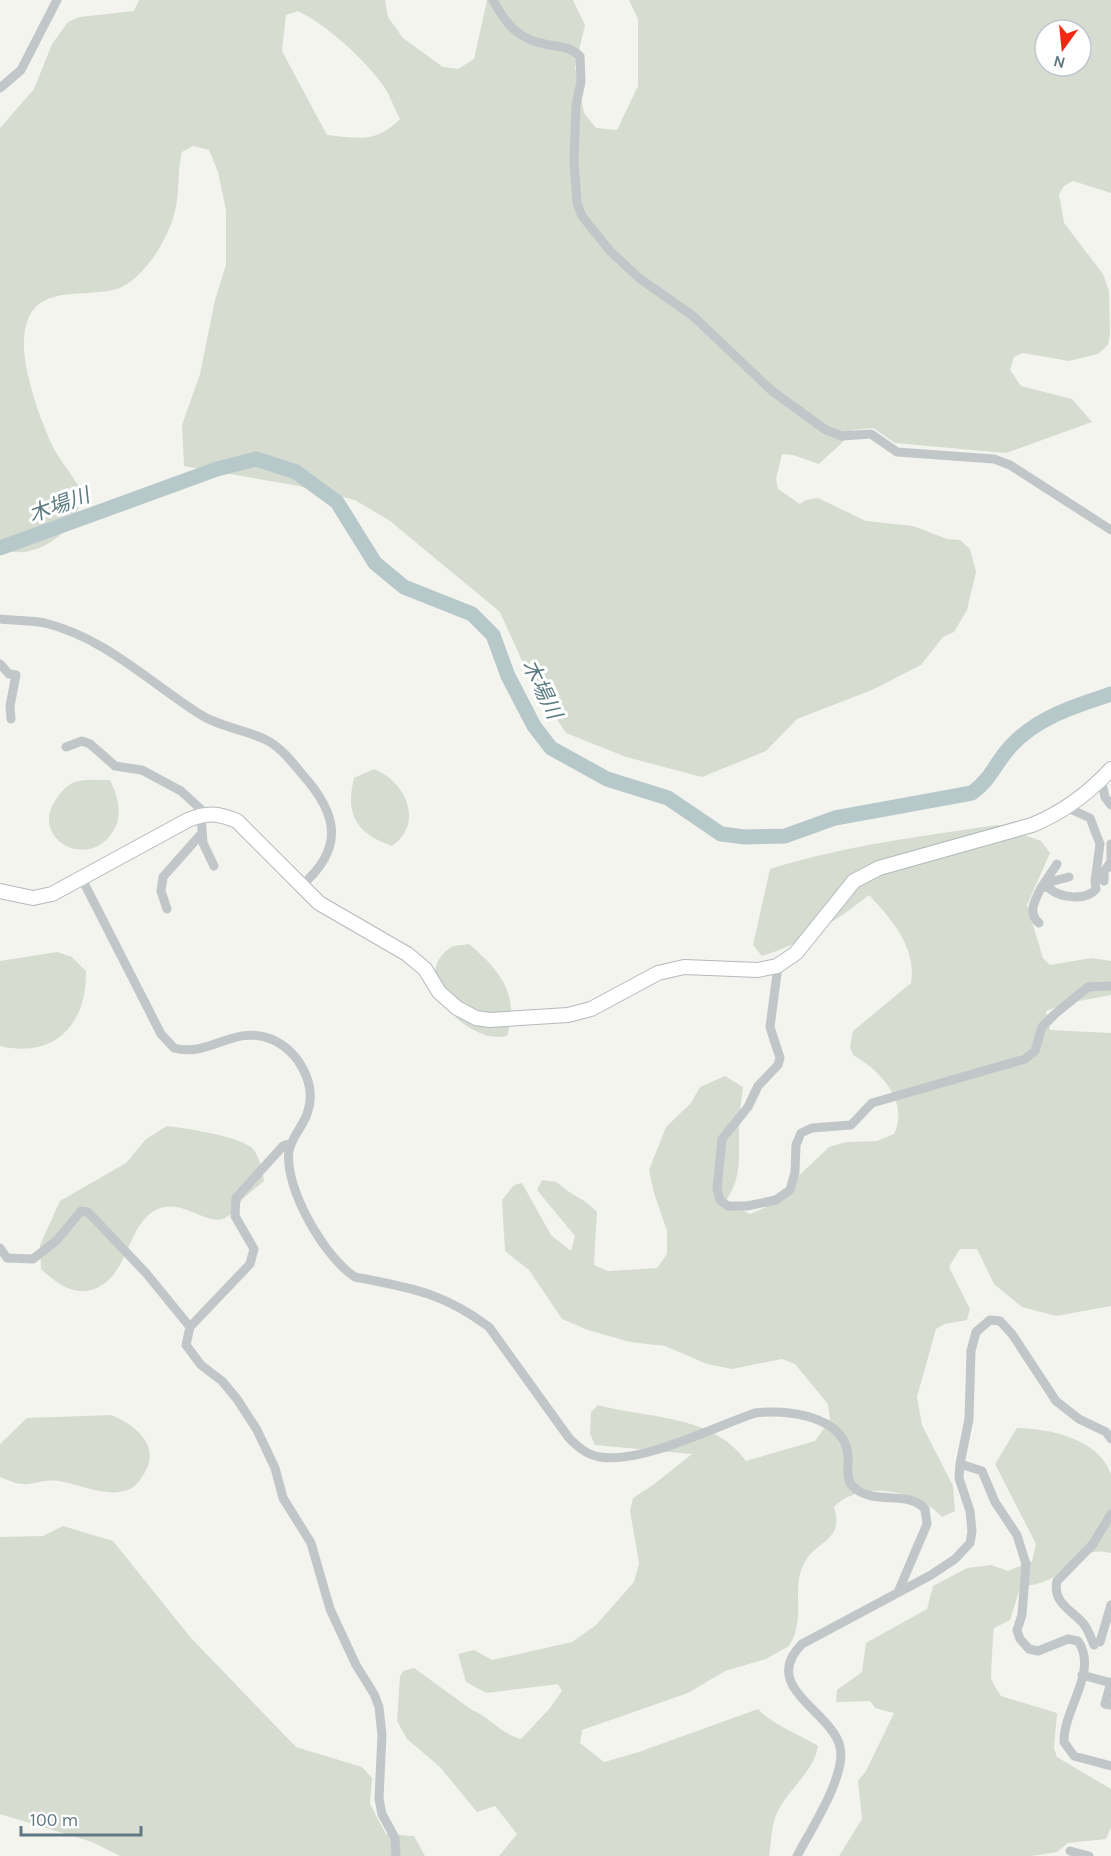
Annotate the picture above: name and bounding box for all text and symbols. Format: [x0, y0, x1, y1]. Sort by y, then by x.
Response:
north arrow [1033, 18, 1093, 78]
text: N [1051, 51, 1067, 73]
water label: 木場川 [25, 482, 95, 527]
water label: 木場川 [517, 655, 567, 724]
scale bar [21, 1799, 141, 1837]
text: 100 m [30, 1809, 78, 1831]

